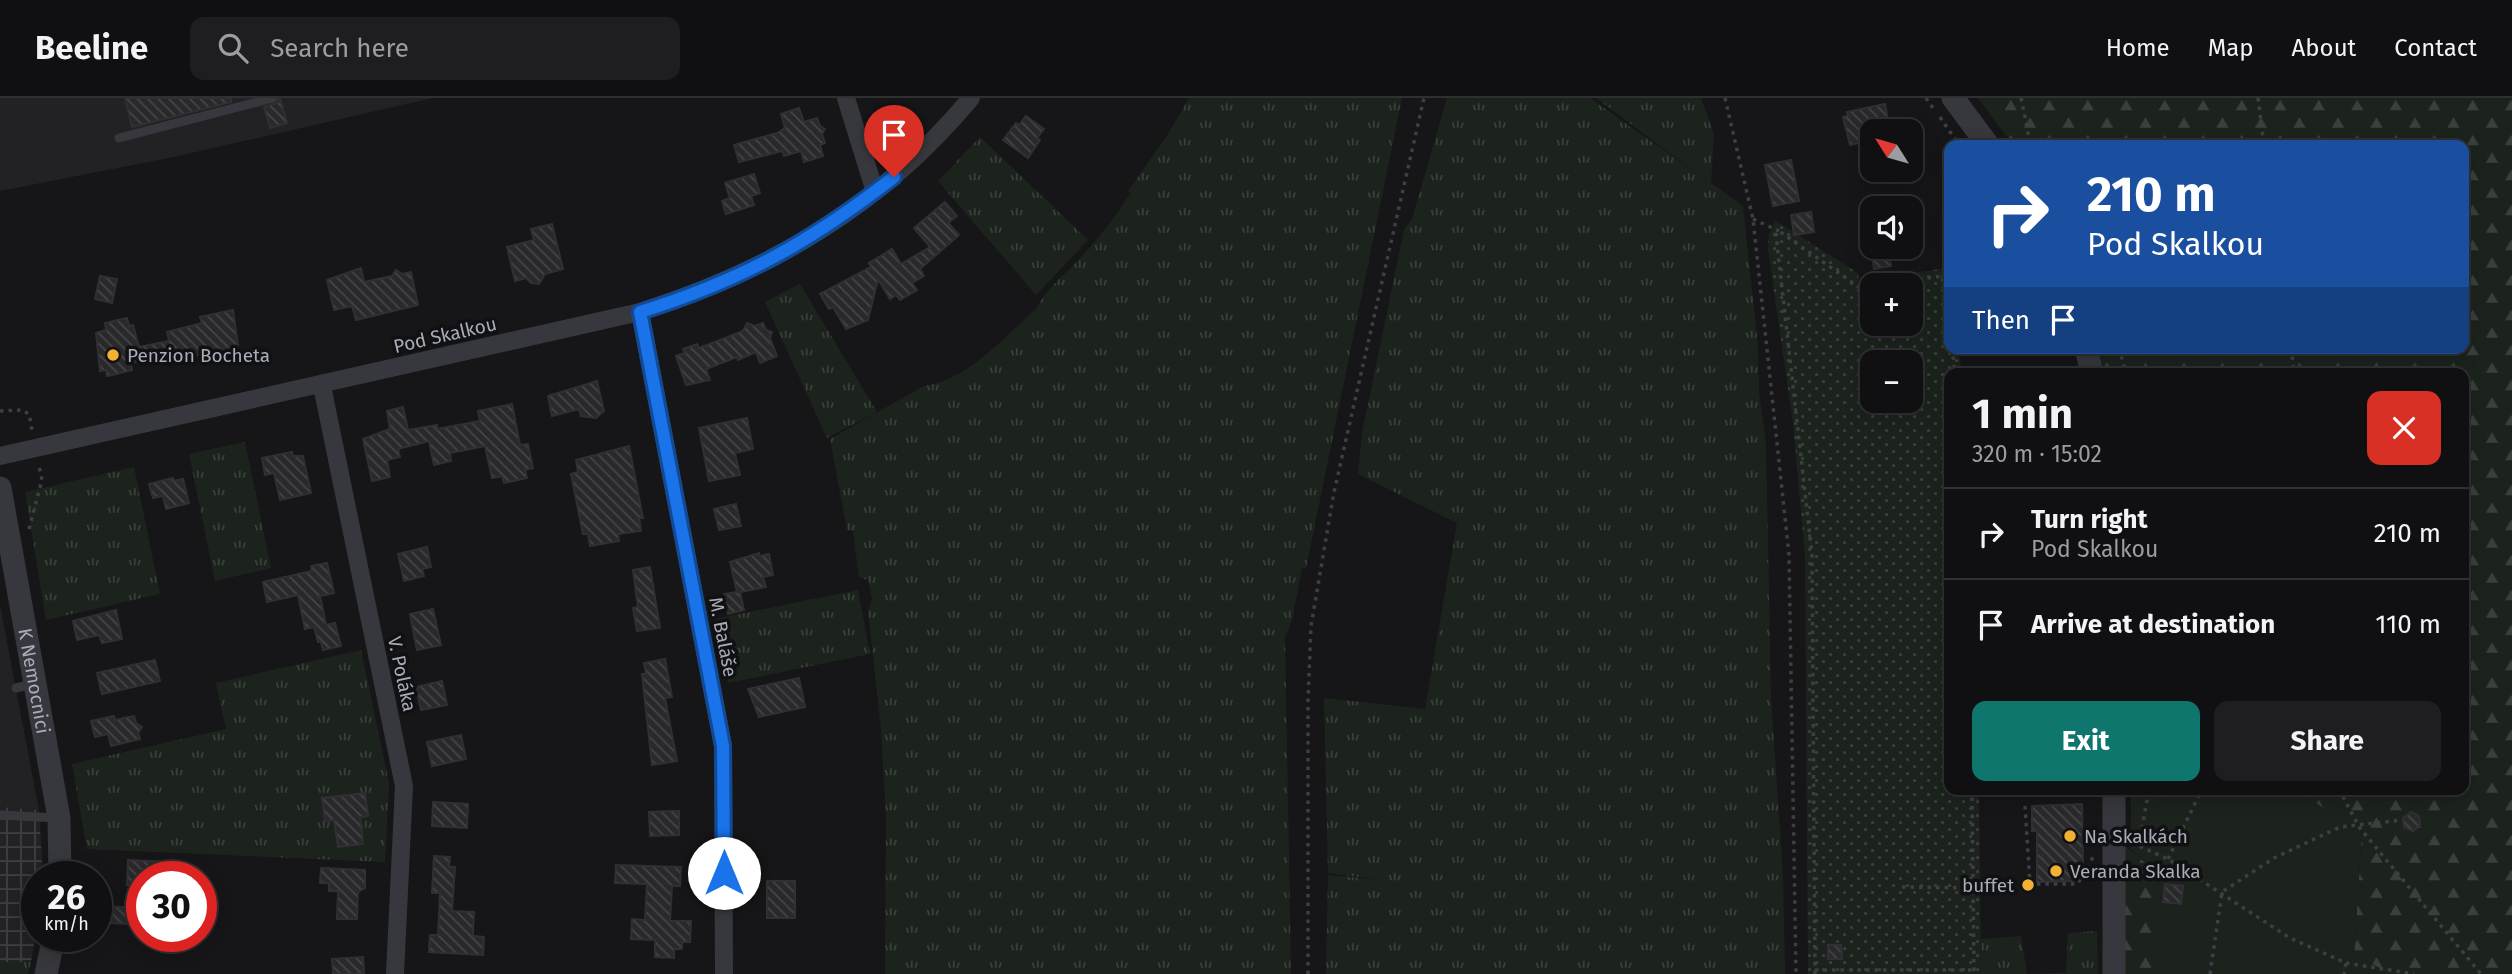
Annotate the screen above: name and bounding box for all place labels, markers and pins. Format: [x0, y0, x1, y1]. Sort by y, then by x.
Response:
pin [864, 105, 924, 177]
place label: Penzion Bocheta [127, 344, 270, 367]
marker: Penzion Bocheta [105, 347, 121, 363]
place label: Na Skalkách [2084, 825, 2188, 848]
marker: Na Skalkách [2062, 828, 2078, 844]
place label: Veranda Skalka [2070, 860, 2201, 883]
marker: Veranda Skalka [2048, 863, 2064, 879]
place label: buffet [1962, 874, 2014, 897]
marker: buffet [2020, 877, 2036, 893]

